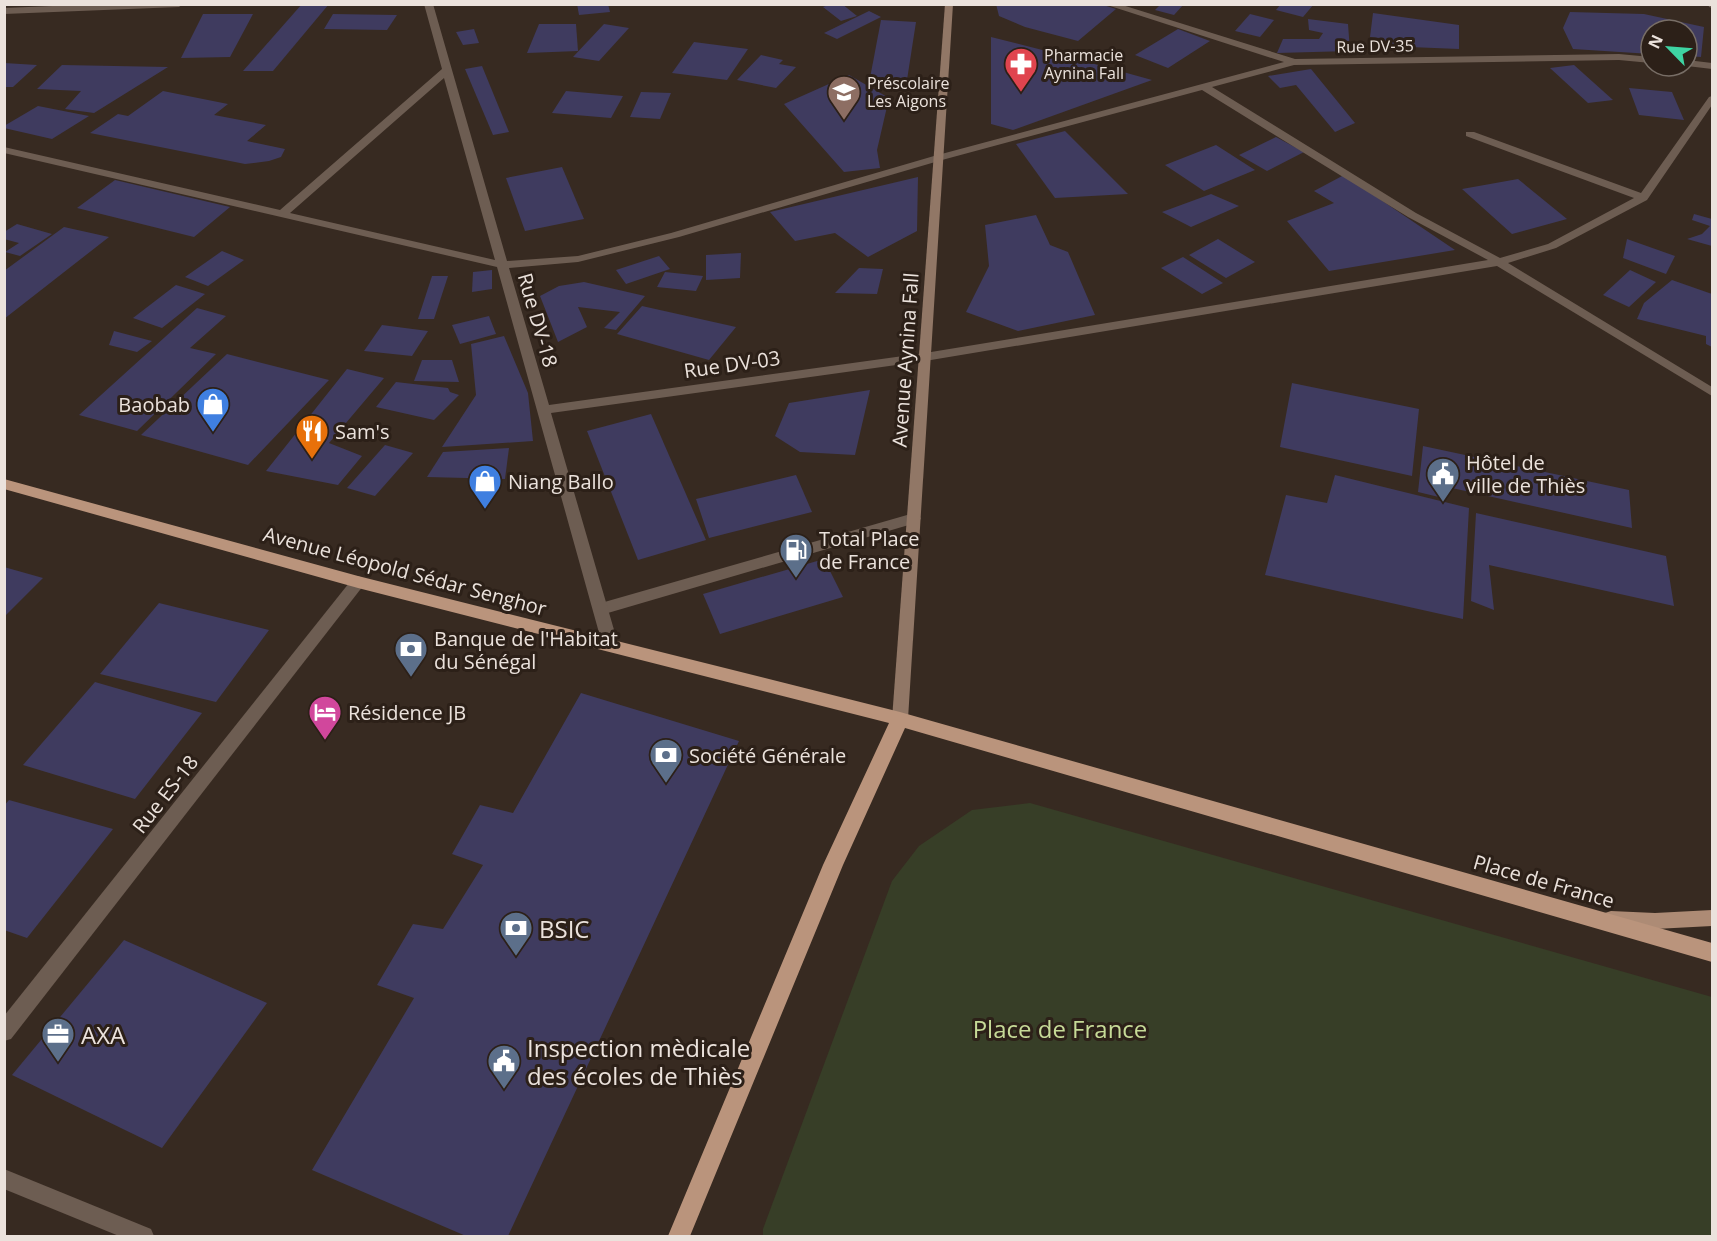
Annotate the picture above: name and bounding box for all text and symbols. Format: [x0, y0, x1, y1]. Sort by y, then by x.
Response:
north arrow [1639, 18, 1699, 78]
text: N [1643, 31, 1668, 52]
street label: Rue DV-35 [1336, 34, 1414, 58]
place label: Pharmacie Aynina Fall [1044, 44, 1124, 84]
pharmacy icon: Pharmacie Aynina Fall [1003, 46, 1039, 93]
place label: Préscolaire Les Aigons [867, 72, 950, 112]
school or university icon: Préscolaire Les Aigons [826, 74, 862, 121]
street label: Rue DV-18 [512, 270, 564, 370]
street label: Avenue Aynina Fall [885, 272, 925, 448]
street label: Rue DV-03 [682, 344, 782, 384]
shop icon: Baobab [195, 386, 231, 433]
place label: Baobab [118, 391, 190, 418]
restaurant icon: Sam's [294, 413, 330, 460]
place label: Sam's [335, 418, 390, 445]
place label: Hôtel de ville de Thiès [1466, 449, 1585, 499]
public building icon: Hôtel de ville de Thiès [1425, 456, 1461, 503]
shop icon: Niang Ballo [467, 463, 503, 510]
place label: Niang Ballo [508, 468, 614, 495]
street label: Avenue Léopold Sédar Senghor [260, 520, 550, 622]
place label: Total Place de France [819, 525, 920, 575]
fuel station icon: Total Place de France [778, 532, 814, 579]
place label: Banque de l'Habitat du Sénégal [434, 625, 618, 675]
bank icon: Banque de l'Habitat du Sénégal [393, 631, 429, 678]
hotel icon: Résidence JB [307, 694, 343, 741]
place label: Résidence JB [348, 699, 466, 726]
bank icon: Société Générale [648, 737, 684, 784]
place label: Société Générale [689, 742, 846, 769]
street label: Rue ES-18 [126, 749, 204, 839]
street label: Place de France [1470, 848, 1618, 914]
bank icon: BSIC [498, 910, 534, 957]
place label: BSIC [539, 912, 589, 945]
park label: Place de France [973, 1012, 1147, 1045]
office icon: AXA [40, 1016, 76, 1063]
place label: AXA [81, 1018, 126, 1051]
place label: Inspection mèdicale des écoles de Thiès [527, 1031, 750, 1092]
public building icon: Inspection mèdicale des écoles de Thiès [486, 1043, 522, 1090]

